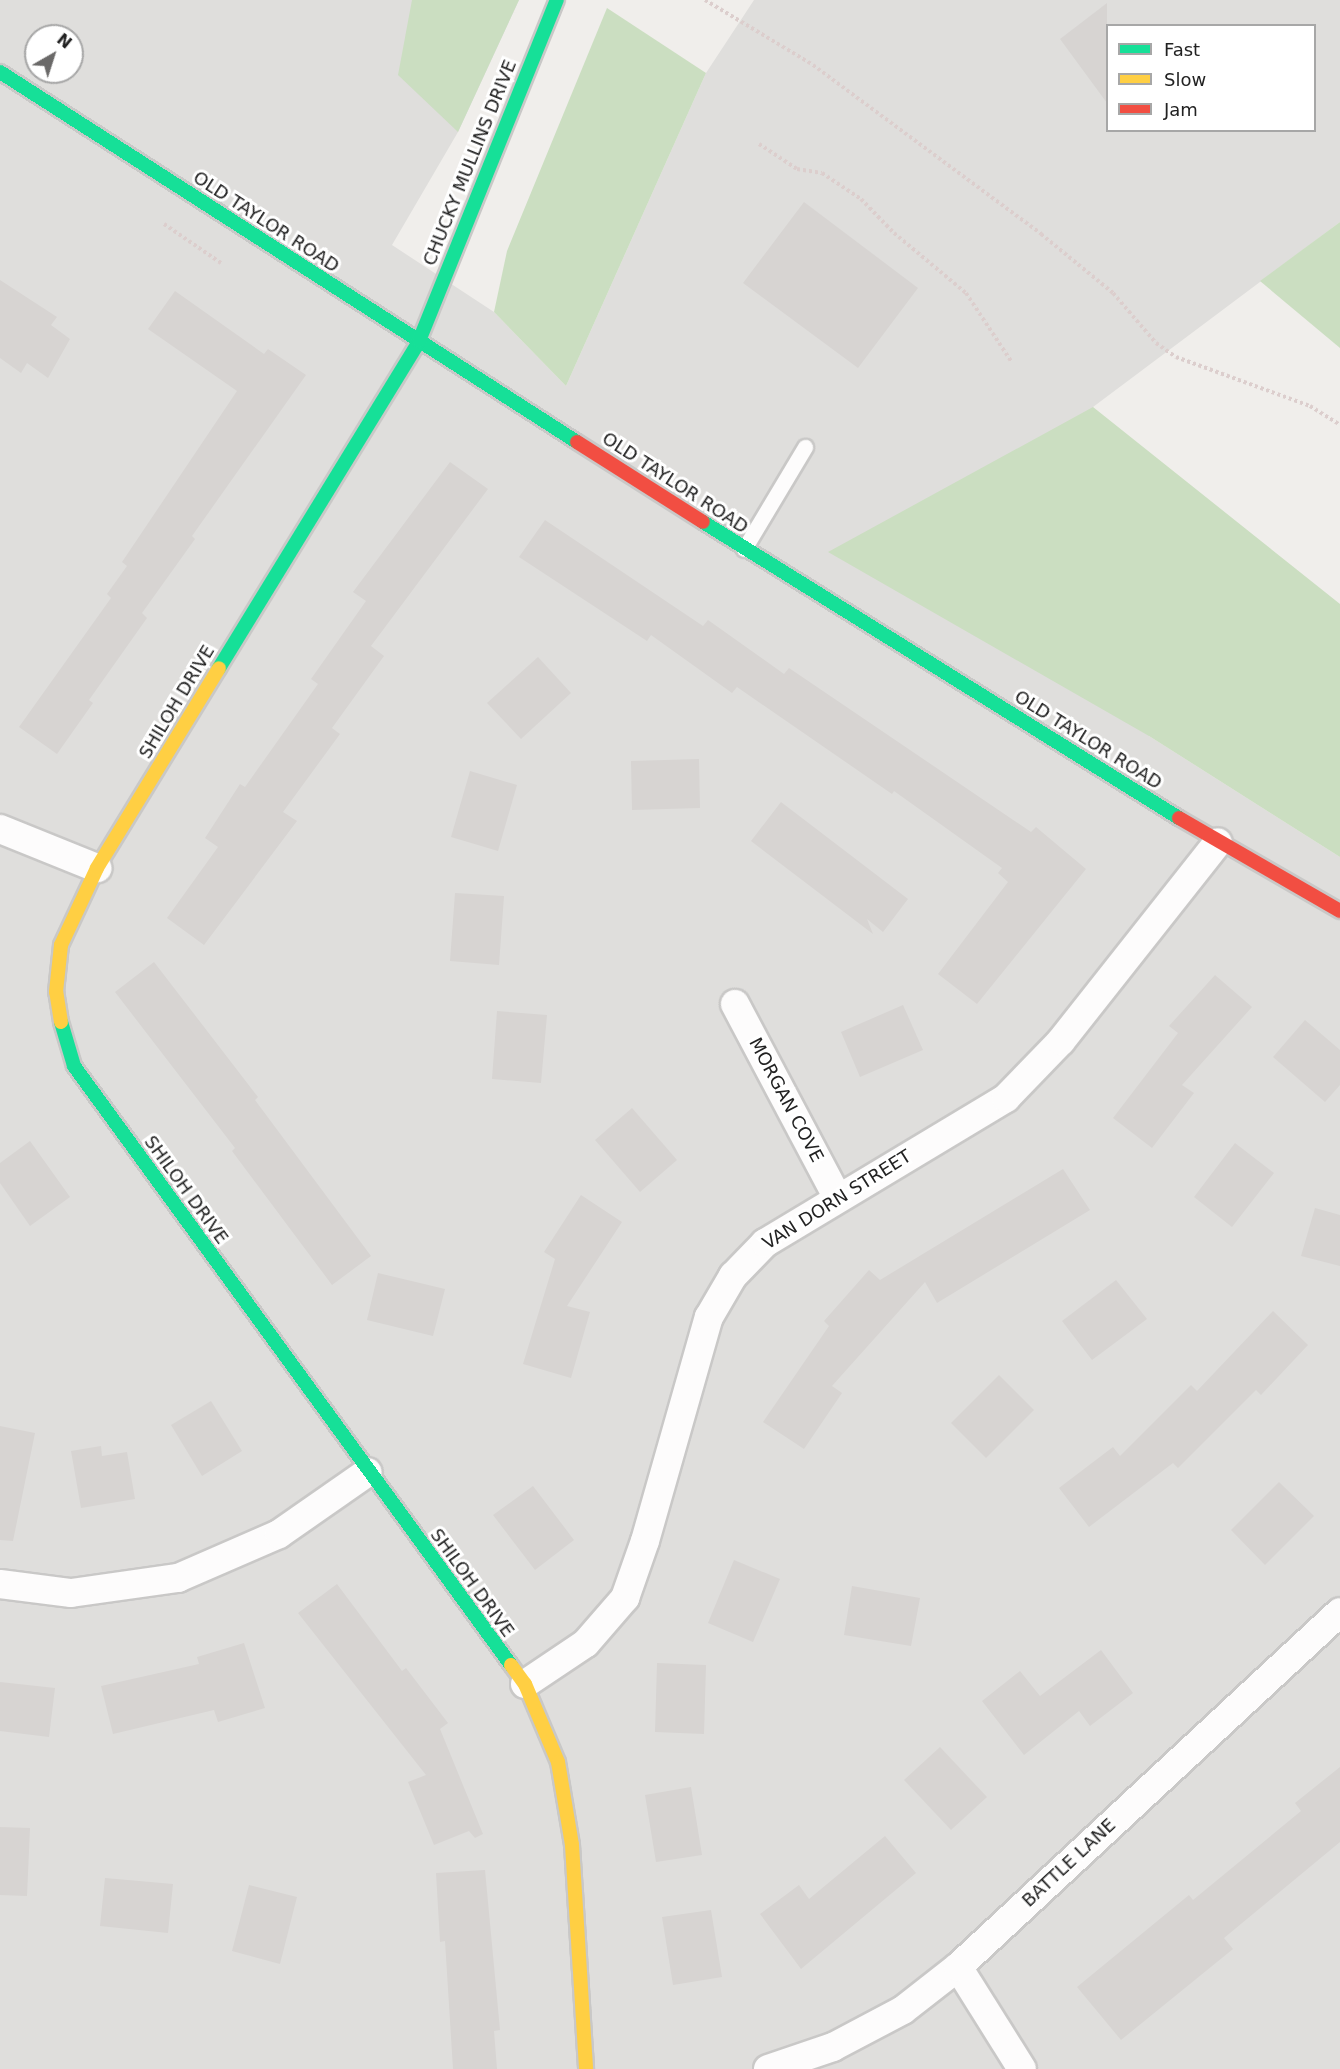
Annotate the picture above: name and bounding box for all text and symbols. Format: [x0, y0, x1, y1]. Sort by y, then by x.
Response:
north arrow [24, 24, 84, 84]
legend [1106, 24, 1316, 132]
text: N [53, 30, 76, 53]
text: Fast [1164, 39, 1200, 60]
street label: CHUCKY MULLINS DRIVE [419, 57, 521, 269]
text: Slow [1164, 69, 1206, 90]
text: Jam [1164, 99, 1198, 120]
street label: OLD TAYLOR ROAD [189, 167, 343, 277]
street label: OLD TAYLOR ROAD [598, 428, 752, 538]
street label: SHILOH DRIVE [135, 641, 219, 763]
street label: OLD TAYLOR ROAD [1010, 686, 1166, 794]
street label: MORGAN COVE [744, 1034, 828, 1166]
street label: SHILOH DRIVE [140, 1132, 232, 1248]
street label: VAN DORN STREET [759, 1146, 915, 1254]
street label: SHILOH DRIVE [426, 1525, 518, 1641]
street label: BATTLE LANE [1018, 1814, 1120, 1912]

